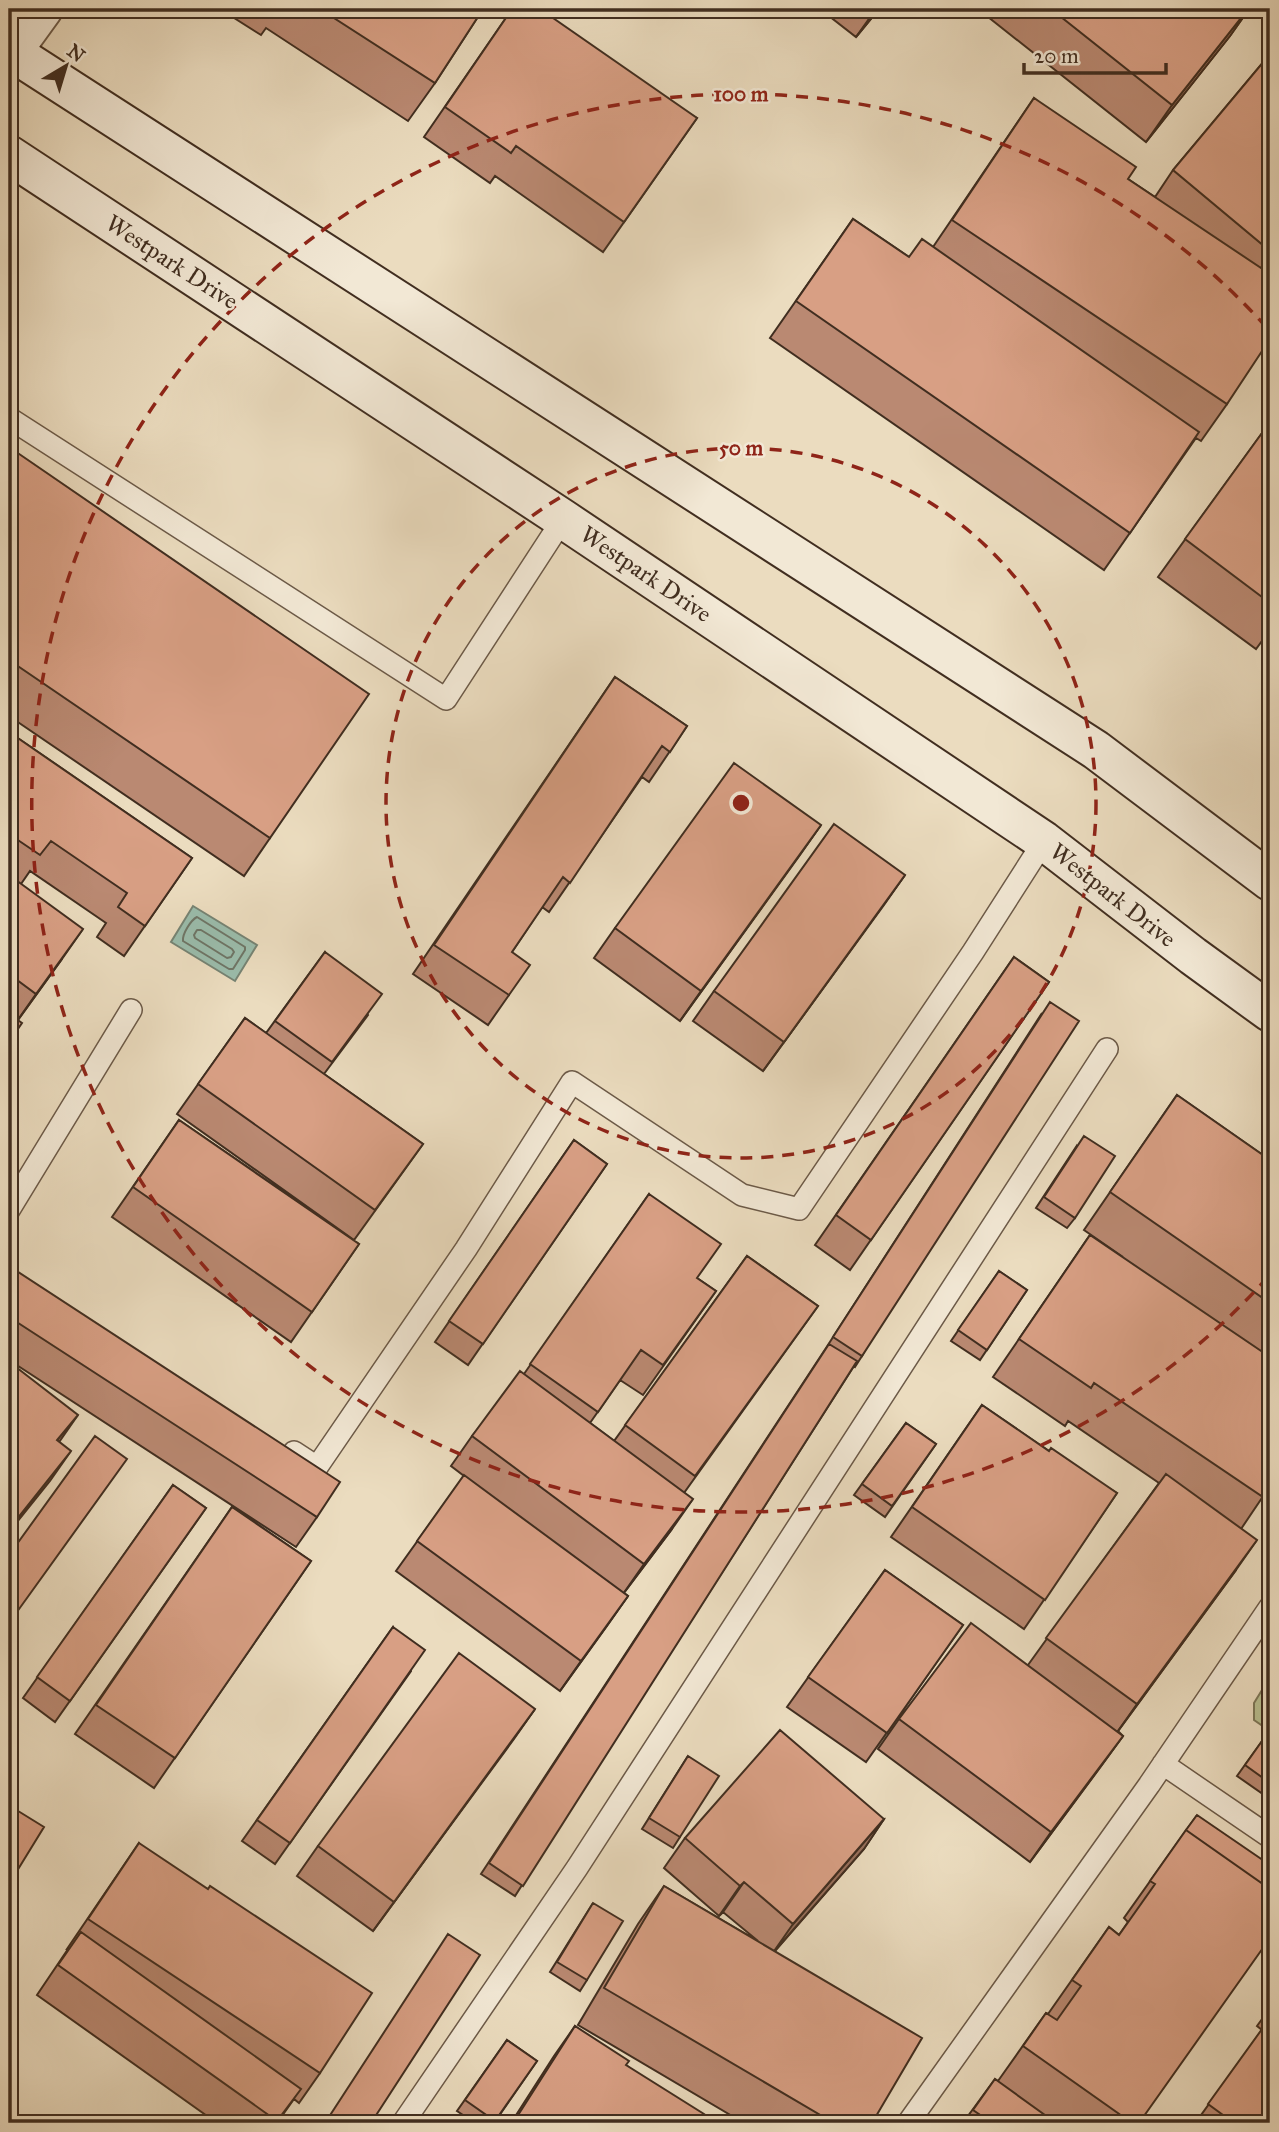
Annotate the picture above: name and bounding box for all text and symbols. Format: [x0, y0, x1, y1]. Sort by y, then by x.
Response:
north arrow [32, 32, 102, 102]
scale bar [1024, 32, 1165, 76]
text: N [63, 39, 90, 67]
text: 20 m [1034, 43, 1079, 69]
text: 100 m [714, 81, 769, 107]
street label: Westpark Drive [100, 208, 244, 316]
text: 50 m [719, 435, 763, 461]
street label: Westpark Drive [575, 519, 717, 629]
centre of rings [729, 791, 753, 815]
street label: Westpark Drive [1044, 836, 1182, 954]

